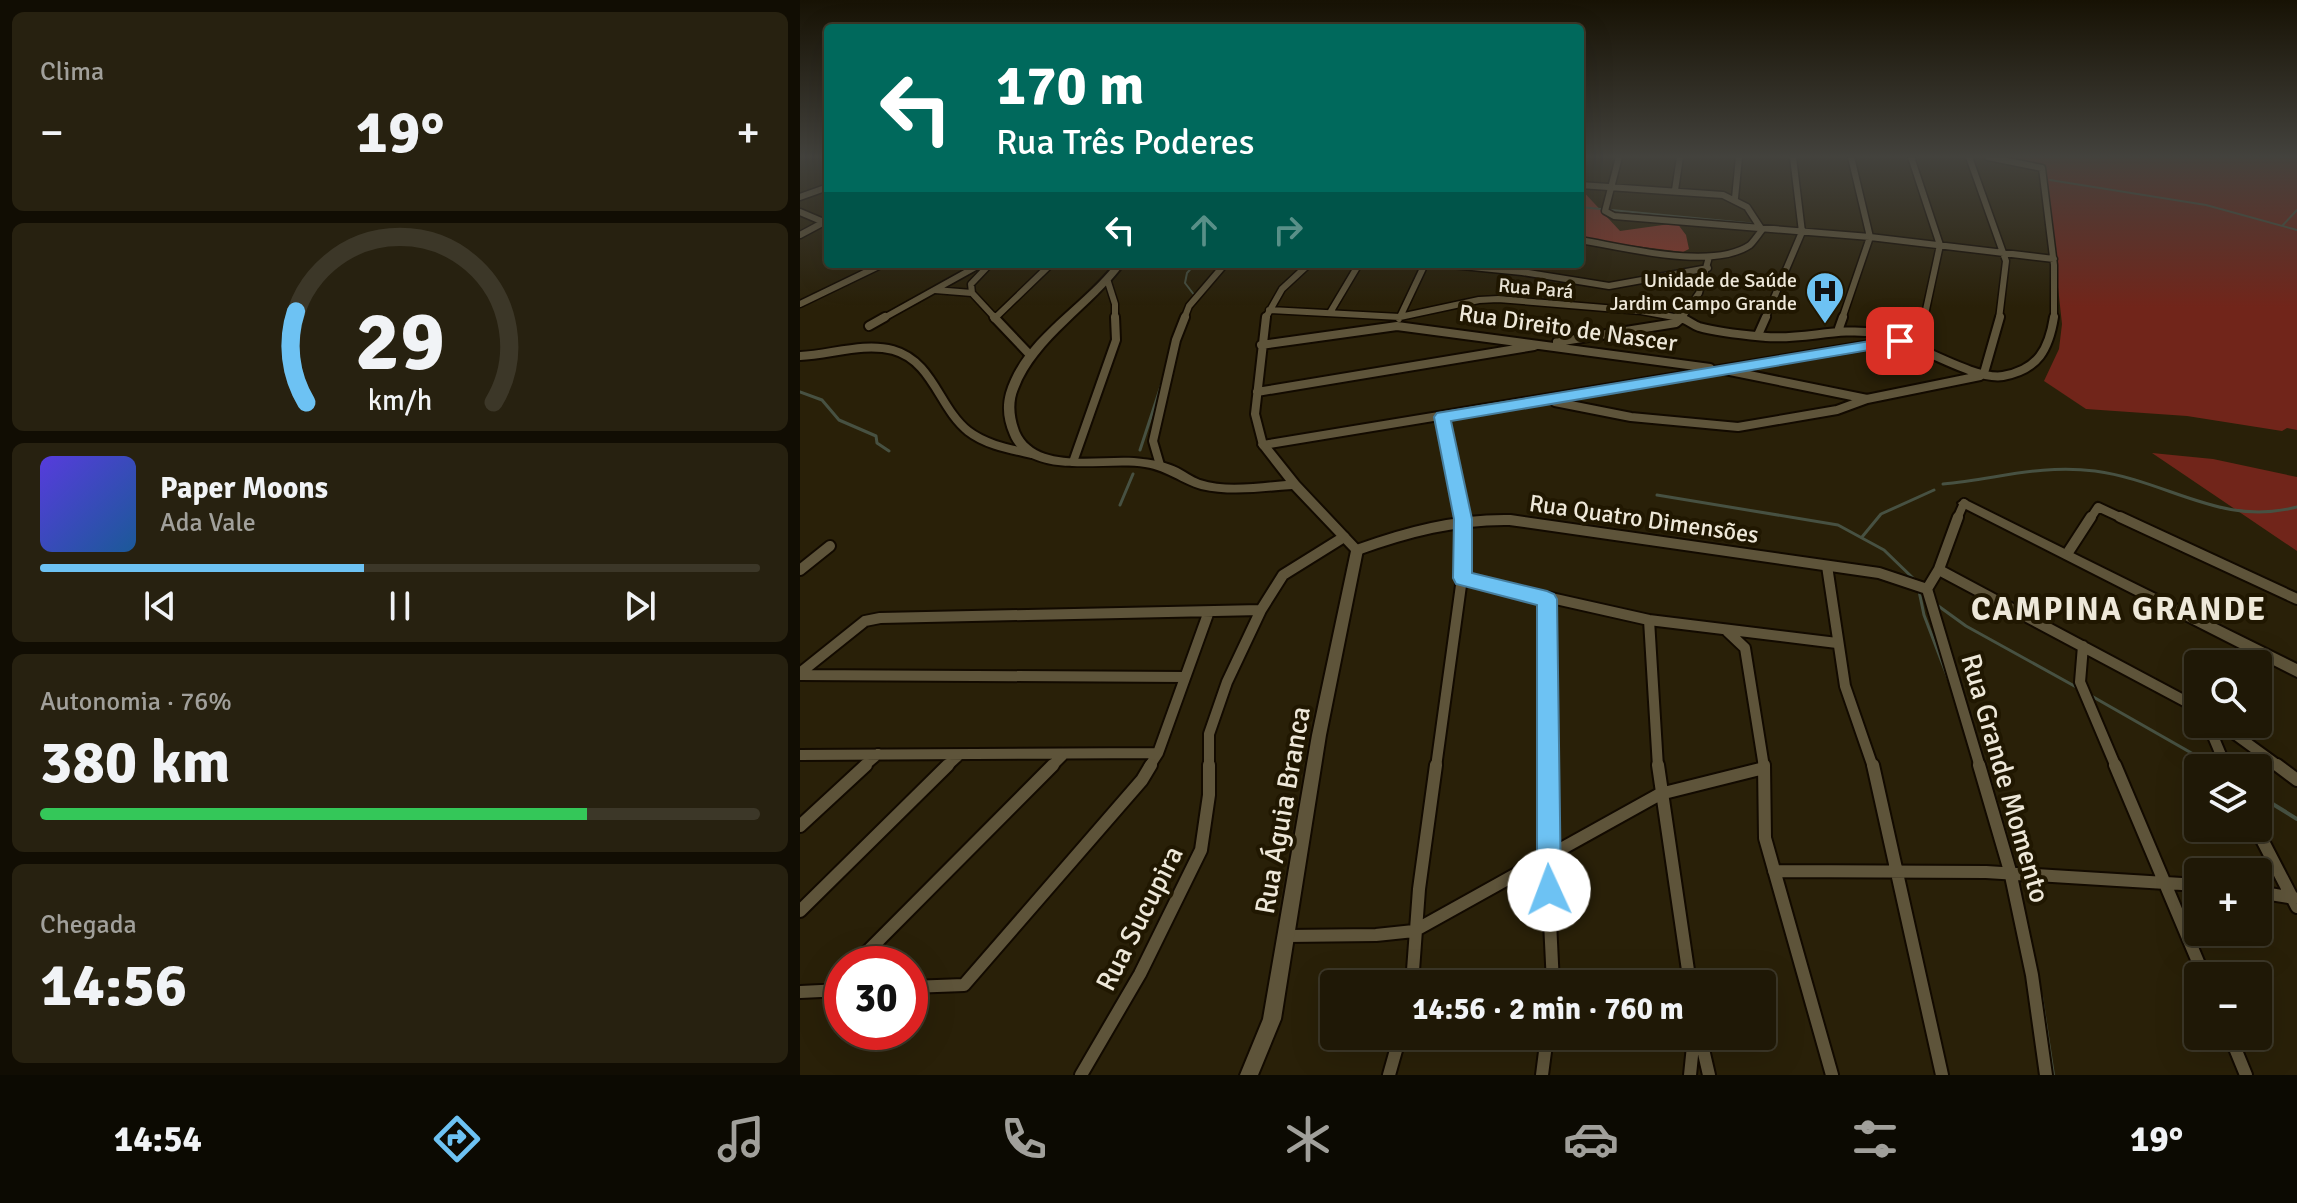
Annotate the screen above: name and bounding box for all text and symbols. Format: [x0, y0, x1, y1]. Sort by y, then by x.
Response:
text: 170 m [996, 51, 1144, 120]
text: Clima [40, 56, 104, 88]
icon: left [864, 56, 968, 160]
text: 19° [356, 96, 444, 170]
text: − [40, 106, 64, 160]
text: + [736, 106, 760, 160]
text: Rua Três Poderes [996, 120, 1255, 165]
icon: left [1098, 208, 1142, 252]
icon: ahead [1182, 208, 1226, 252]
icon: right [1266, 208, 1310, 252]
place label: Unidade de Saúde Jardim Campo Grande [1610, 268, 1797, 316]
hospital icon: Unidade de Saúde Jardim Campo Grande [1804, 270, 1846, 325]
street label: Rua Pará [1497, 273, 1575, 304]
text: 29 [355, 290, 445, 392]
street label: Rua Direito de Nascer [1457, 298, 1679, 358]
pin [1866, 307, 1934, 375]
icon: arrive [1878, 319, 1922, 363]
text: km/h [368, 383, 432, 418]
text: Paper Moons [160, 470, 328, 507]
street label: Rua Quatro Dimensões [1527, 488, 1761, 550]
text: Ada Vale [160, 507, 256, 539]
icon: previous [138, 584, 182, 628]
icon: pause [378, 584, 422, 628]
icon: next [618, 584, 662, 628]
district label: CAMPINA GRANDE [1971, 590, 2267, 629]
street label: Rua Grande Momento [1953, 650, 2057, 907]
map controls [2184, 650, 2272, 1050]
button: search [2184, 650, 2272, 738]
text: Autonomia · 76% [40, 686, 232, 718]
street label: Rua Águia Branca [1248, 704, 1318, 917]
text: 380 km [40, 726, 230, 800]
button: layers [2184, 754, 2272, 842]
street label: Rua Sucupira [1089, 840, 1191, 997]
position arrow [1507, 848, 1591, 932]
button: + [2184, 858, 2272, 946]
text: Chegada [40, 909, 137, 941]
speed limit sign: 30 [824, 946, 928, 1050]
text: 14:56 [40, 949, 187, 1023]
button: − [2184, 962, 2272, 1050]
text: 14:56 · 2 min · 760 m [1412, 991, 1684, 1028]
icon: directions [429, 1111, 485, 1167]
icon: music [713, 1111, 769, 1167]
icon: phone [996, 1111, 1052, 1167]
icon: climate [1280, 1111, 1336, 1167]
icon: car [1563, 1111, 1619, 1167]
icon: filters [1847, 1111, 1903, 1167]
text: 14:54 [114, 1117, 202, 1162]
text: 19° [2130, 1117, 2183, 1162]

